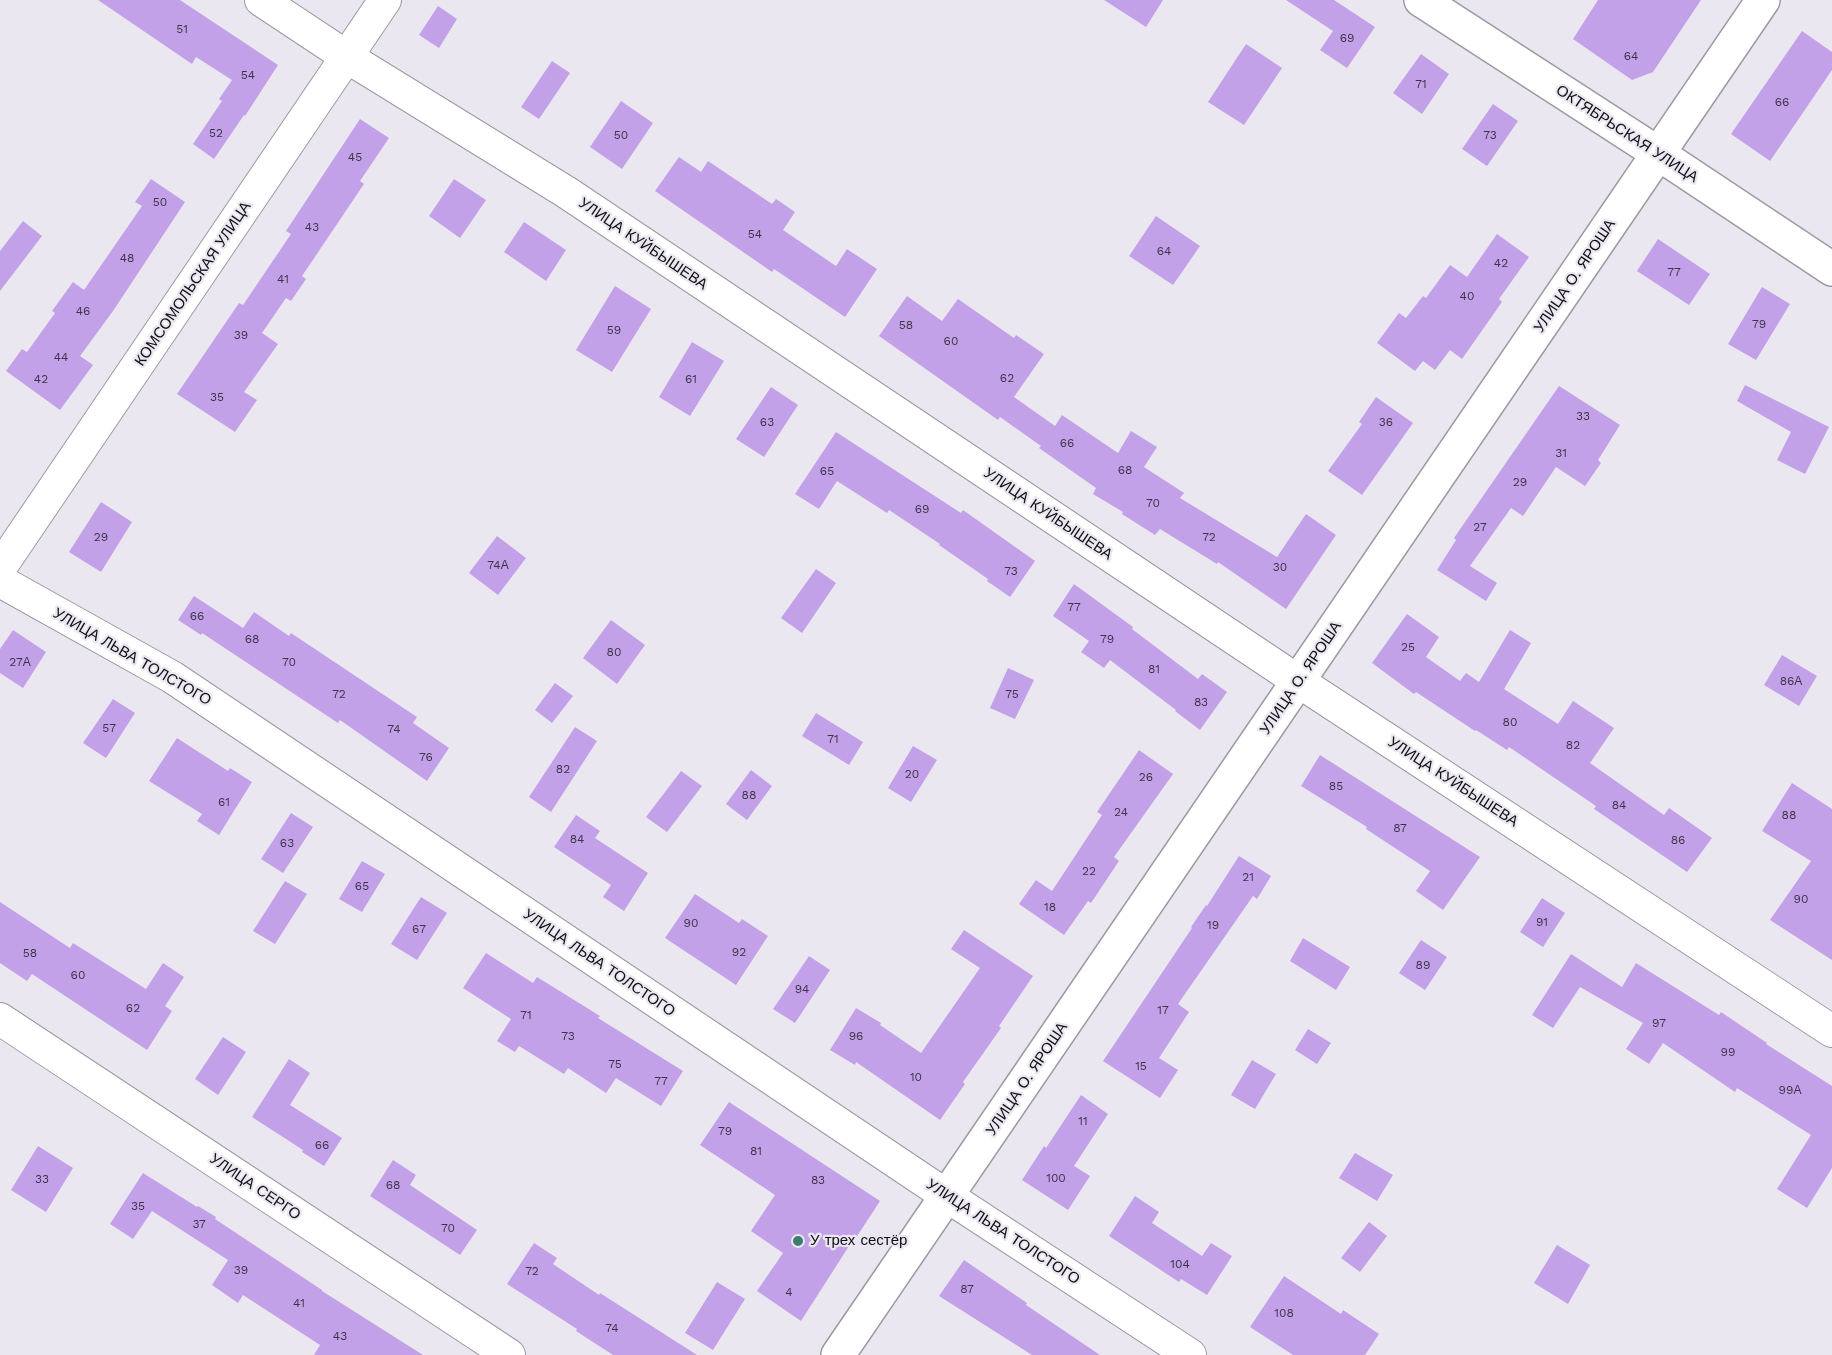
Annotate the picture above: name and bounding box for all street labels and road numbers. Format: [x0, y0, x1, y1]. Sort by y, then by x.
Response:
street label: ОКТЯБРЬСКАЯ УЛИЦА [1553, 81, 1701, 187]
street label: УЛИЦА КУЙБЫШЕВА [575, 194, 711, 294]
street label: КОМСОМОЛЬСКАЯ УЛИЦА [131, 198, 255, 370]
street label: УЛИЦА О. ЯРОША [1530, 216, 1620, 336]
street label: УЛИЦА КУЙБЫШЕВА [980, 464, 1116, 564]
street label: УЛИЦА ЛЬВА ТОЛСТОГО [50, 604, 214, 710]
street label: УЛИЦА О. ЯРОША [1256, 618, 1346, 738]
street label: УЛИЦА КУЙБЫШЕВА [1385, 733, 1521, 831]
street label: УЛИЦА ЛЬВА ТОЛСТОГО [520, 905, 678, 1021]
street label: УЛИЦА О. ЯРОША [982, 1019, 1072, 1139]
street label: УЛИЦА СЕРГО [206, 1150, 304, 1224]
street label: УЛИЦА ЛЬВА ТОЛСТОГО [923, 1176, 1083, 1288]

